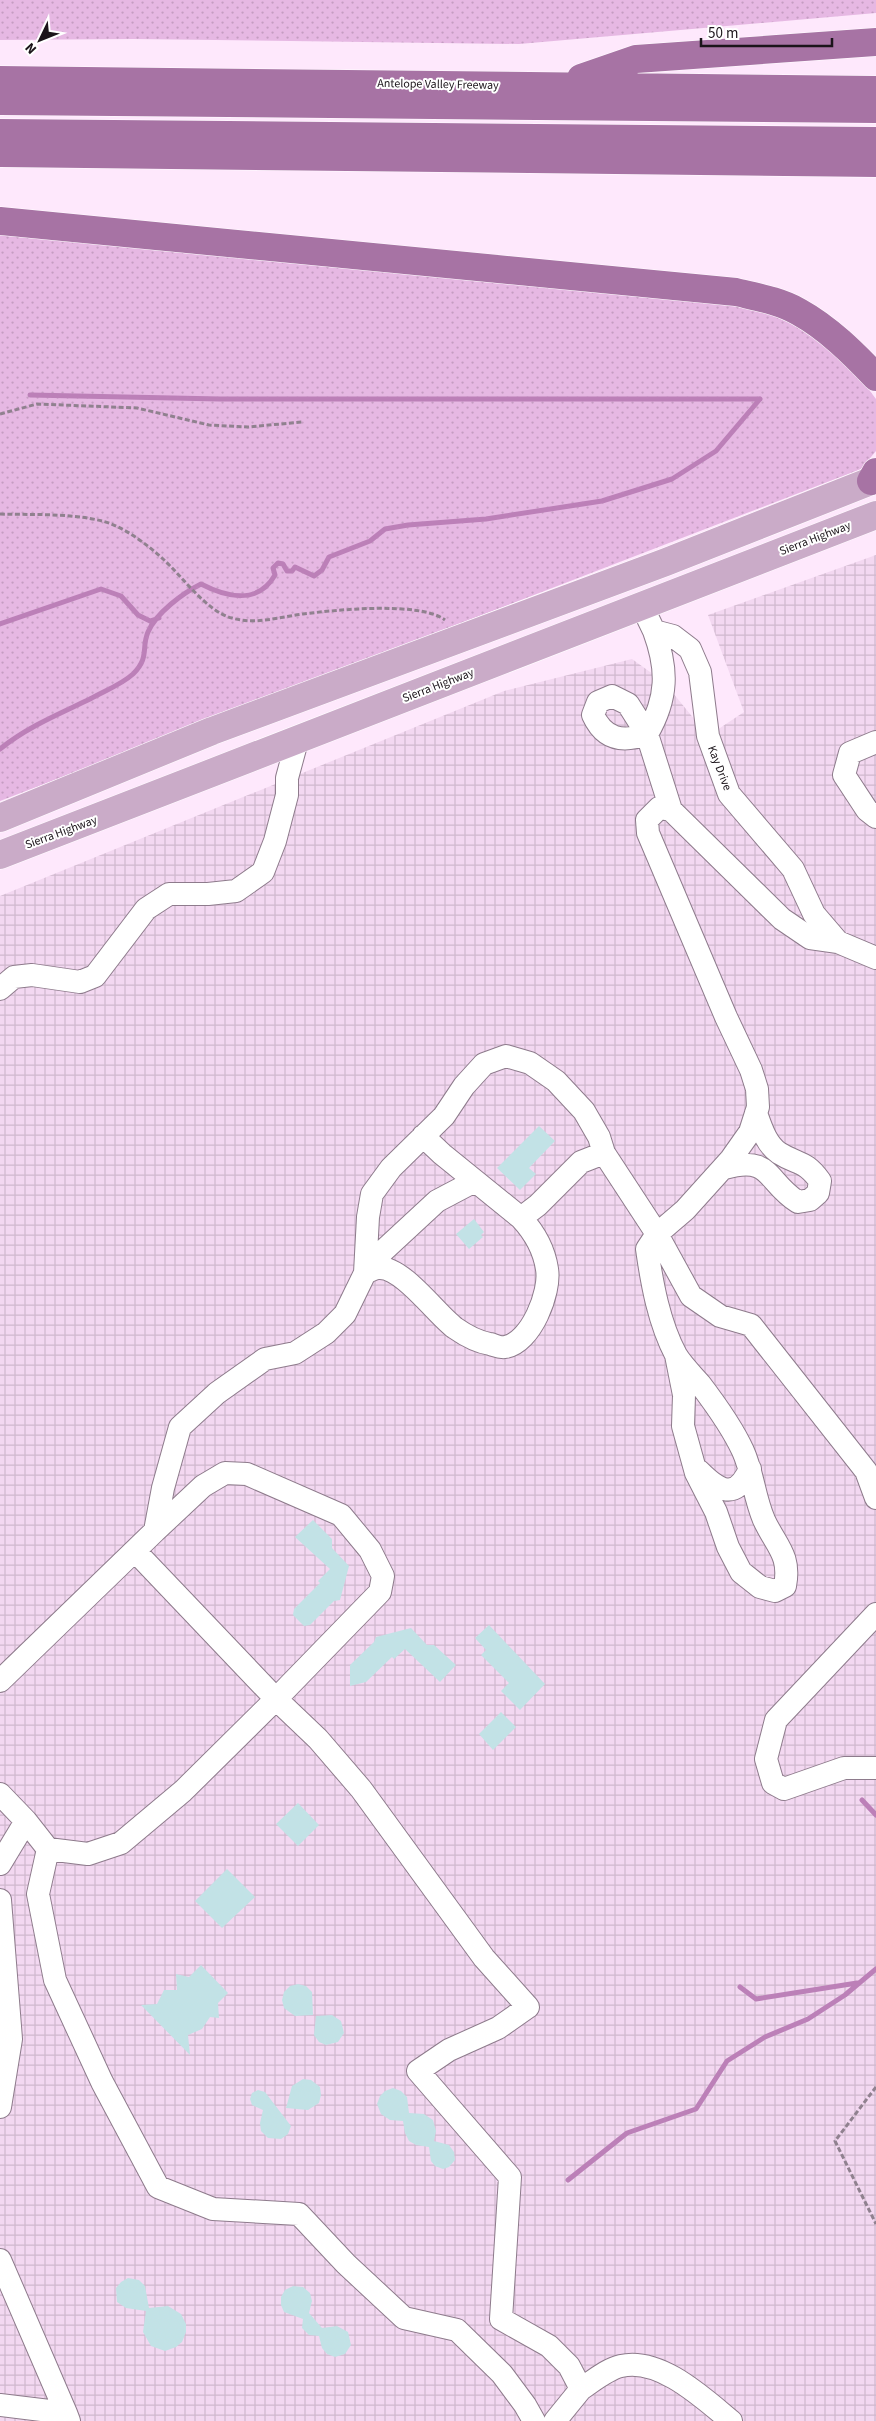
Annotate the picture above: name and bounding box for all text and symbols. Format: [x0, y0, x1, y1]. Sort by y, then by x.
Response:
north arrow [15, 15, 65, 65]
scale bar [701, 15, 832, 47]
text: 50 m [708, 23, 738, 44]
text: N [21, 38, 42, 58]
street label: Antelope Valley Freeway [377, 75, 499, 94]
street label: Sierra Highway [777, 517, 854, 560]
street label: Sierra Highway [400, 664, 477, 707]
street label: Kay Drive [703, 743, 736, 793]
street label: Sierra Highway [23, 811, 100, 853]

